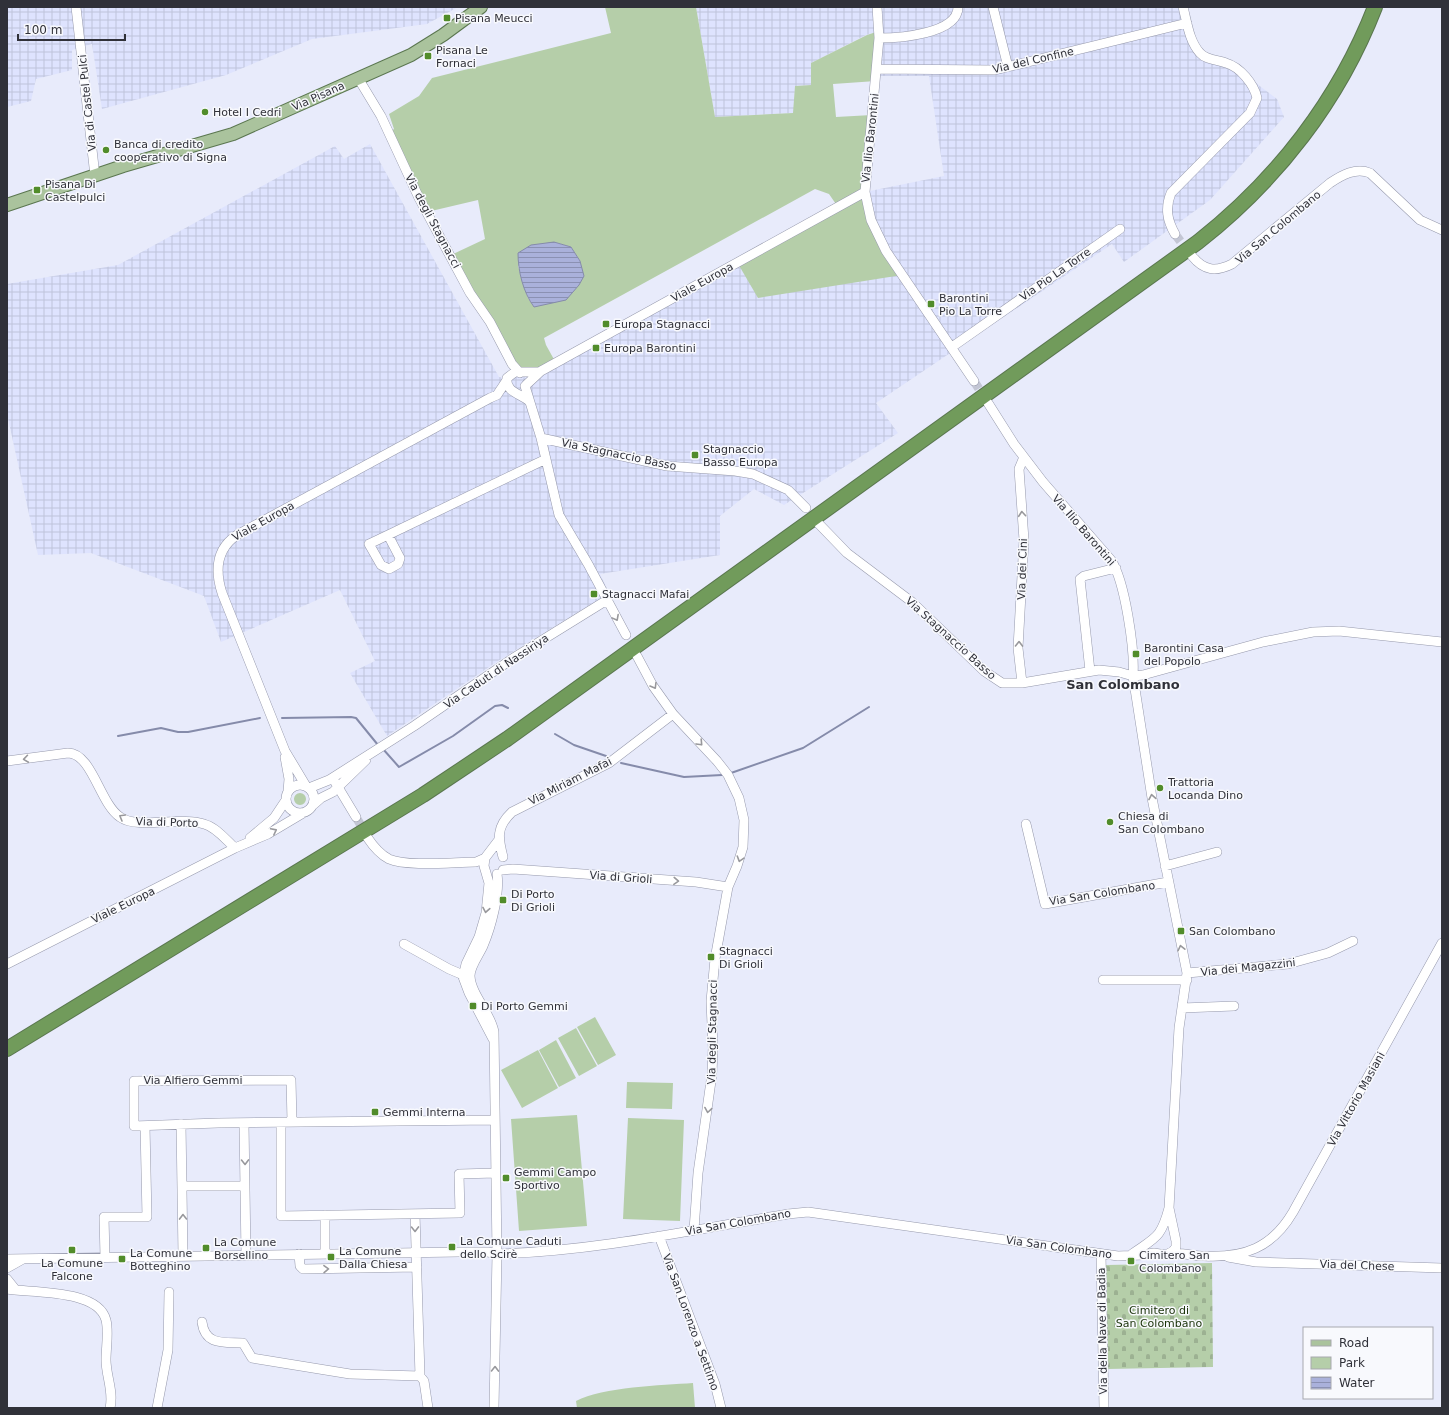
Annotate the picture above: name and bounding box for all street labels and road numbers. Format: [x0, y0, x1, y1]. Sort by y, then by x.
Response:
street label: Via del Confine [991, 45, 1075, 76]
street label: Via di Castel Pulci [76, 54, 99, 152]
street label: Via Pisana [290, 79, 347, 114]
street label: Via Ilio Barontini [859, 93, 882, 183]
street label: Via degli Stagnacci [402, 172, 463, 271]
street label: Via San Colombano [1233, 188, 1324, 267]
street label: Via Pio La Torre [1017, 245, 1093, 304]
street label: Viale Europa [669, 260, 736, 305]
street label: Via Stagnaccio Basso [560, 436, 678, 473]
street label: Via Ilio Barontini [1049, 492, 1118, 568]
street label: Viale Europa [230, 499, 297, 544]
street label: Via dei Cini [1015, 538, 1030, 600]
street label: Via Stagnaccio Basso [903, 594, 999, 683]
street label: Via Caduti di Nassiriya [441, 631, 551, 711]
street label: Via Miriam Mafai [526, 755, 614, 808]
street label: Via di Porto [135, 815, 199, 830]
street label: Via di Grioli [589, 869, 653, 886]
street label: Via San Colombano [1048, 879, 1156, 908]
street label: Viale Europa [89, 884, 157, 926]
street label: Via dei Magazzini [1200, 956, 1296, 979]
street label: Via degli Stagnacci [705, 979, 720, 1085]
street label: Via Vittorio Masiani [1325, 1050, 1388, 1149]
street label: Via Alfiero Gemmi [143, 1074, 243, 1087]
street label: Via San Colombano [684, 1207, 792, 1238]
street label: Via San Colombano [1005, 1234, 1113, 1261]
street label: Via San Lorenzo a Settimo [660, 1252, 721, 1393]
street label: Via del Chese [1319, 1258, 1395, 1273]
street label: Via della Nave di Badia [1095, 1267, 1110, 1395]

